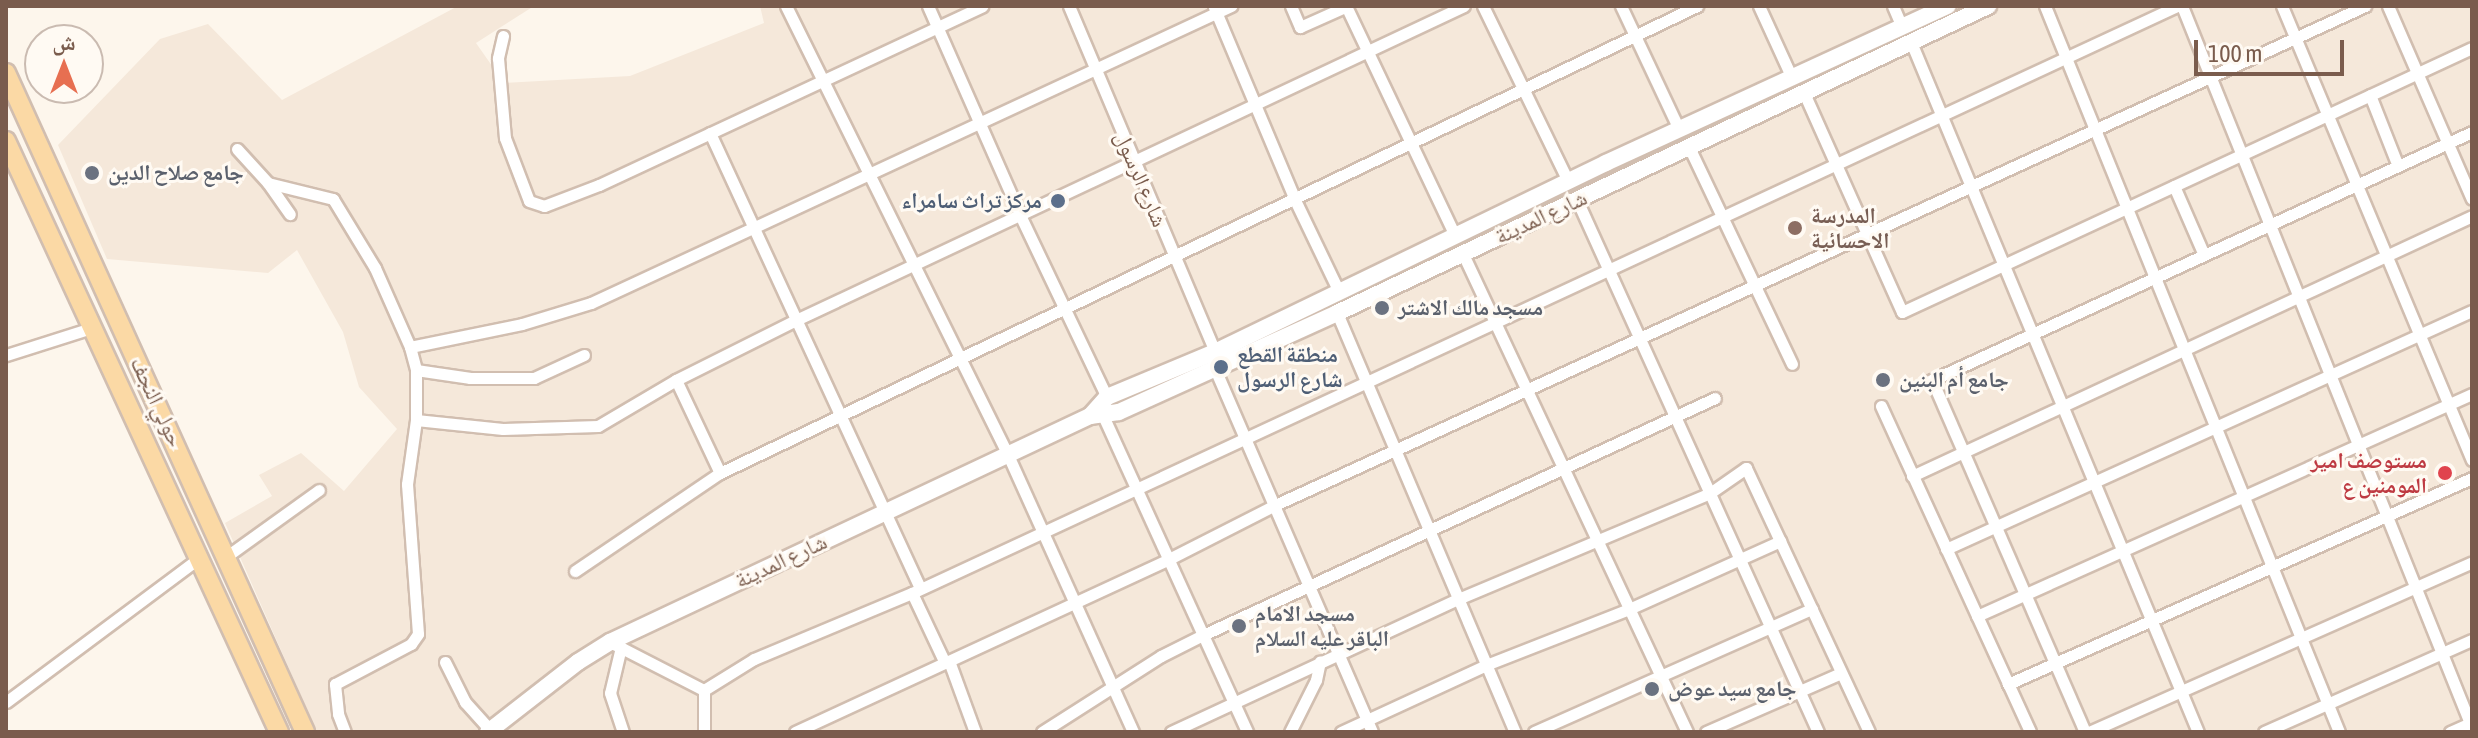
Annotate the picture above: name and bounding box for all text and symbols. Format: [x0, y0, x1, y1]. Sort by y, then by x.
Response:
north arrow [24, 24, 104, 104]
scale bar [2198, 24, 2348, 74]
text: ش [52, 29, 76, 55]
text: 100 m [2208, 40, 2262, 67]
street label: شارع الرسول [1109, 127, 1173, 231]
place label: جامع صلاح الدين [108, 160, 244, 186]
marker: جامع صلاح الدين [83, 164, 101, 182]
street label: شارع المدينة [1491, 184, 1591, 250]
place label: مركز تراث سامراء [901, 188, 1042, 214]
marker: مركز تراث سامراء [1049, 192, 1067, 210]
place label: المدرسة الاحسائية [1811, 202, 1889, 254]
marker: المدرسة الاحسائية [1786, 219, 1804, 237]
place label: مسجد مالك الاشتر [1398, 295, 1543, 321]
marker: مسجد مالك الاشتر [1373, 299, 1391, 317]
place label: منطقة القطع شارع الرسول [1237, 341, 1343, 392]
street label: حولي النجف [125, 353, 189, 451]
marker: منطقة القطع شارع الرسول [1212, 358, 1230, 376]
place label: جامع أم البنين [1899, 367, 2009, 393]
marker: جامع أم البنين [1874, 371, 1892, 389]
place label: مستوصف امير المومنين ع [2311, 447, 2427, 498]
marker: مستوصف امير المومنين ع [2434, 462, 2456, 484]
street label: شارع المدينة [731, 528, 831, 594]
place label: مسجد الامام الباقر عليه السلام [1255, 600, 1389, 652]
marker: مسجد الامام الباقر عليه السلام [1230, 617, 1248, 635]
place label: جامع سيد عوض [1668, 676, 1797, 702]
marker: جامع سيد عوض [1643, 680, 1661, 698]

